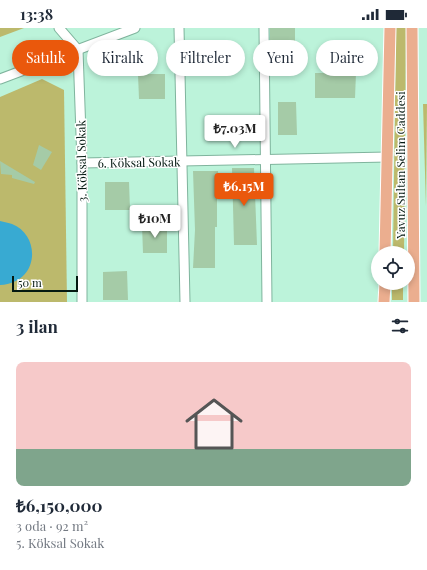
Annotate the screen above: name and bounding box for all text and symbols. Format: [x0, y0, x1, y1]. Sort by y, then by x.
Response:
text: 13:38 [20, 4, 53, 24]
chip: Satılık [12, 40, 79, 76]
chip: Kiralık [87, 40, 158, 76]
chip: Filtreler [166, 40, 245, 76]
chip: Yeni [253, 40, 308, 76]
chip: Daire [316, 40, 378, 76]
street label: Yavuz Sultan Selim Caddesi [392, 91, 408, 240]
pin: ₺7.03M [202, 115, 268, 149]
street label: 3. Köksal Sokak [72, 119, 90, 202]
text: ₺7.03M [213, 119, 257, 136]
street label: 6. Köksal Sokak [97, 153, 181, 171]
pin: ₺6.15M [211, 173, 277, 207]
text: ₺6.15M [223, 177, 265, 194]
pin: ₺10M [131, 205, 179, 239]
text: ₺10M [139, 209, 171, 226]
map controls [371, 246, 415, 290]
button: locate [371, 246, 415, 290]
scale bar [12, 274, 78, 293]
text: 50 m [18, 275, 42, 290]
text: 3 ilan [16, 315, 58, 337]
icon: filters [389, 315, 411, 337]
icon: home [178, 388, 250, 460]
text: ₺6,150,000 [16, 494, 102, 516]
text: 3 oda · 92 m² [16, 517, 88, 534]
text: 5. Köksal Sokak [16, 534, 104, 551]

